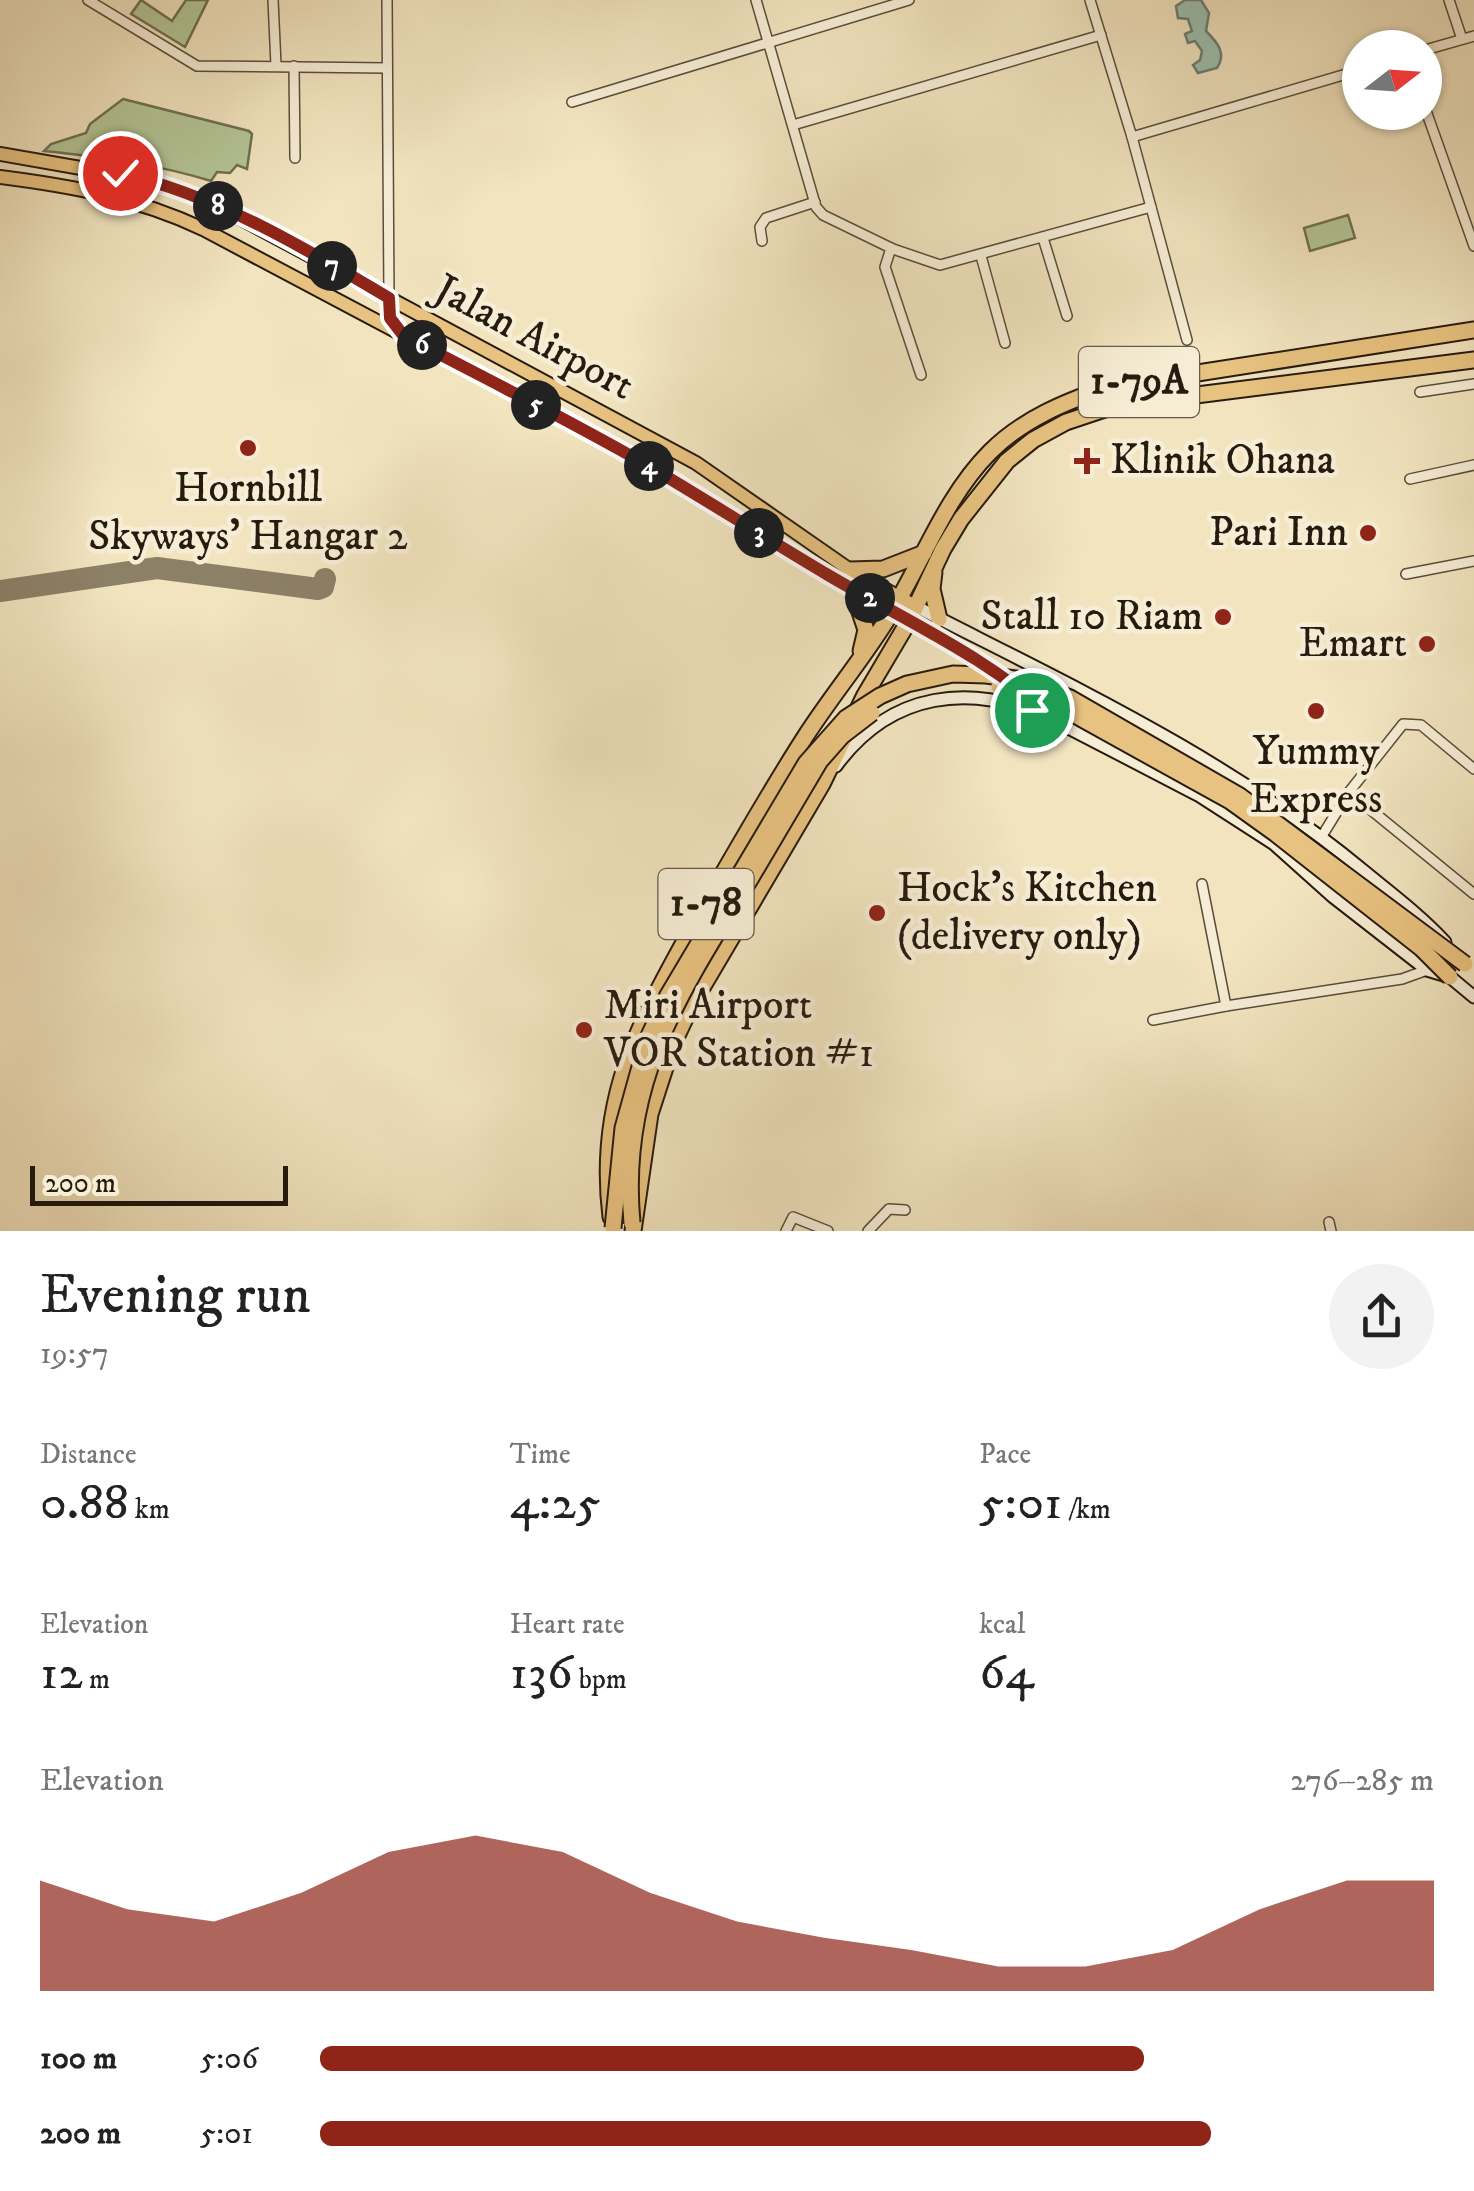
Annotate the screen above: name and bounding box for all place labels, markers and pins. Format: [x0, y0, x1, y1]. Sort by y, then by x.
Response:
pin [78, 131, 163, 216]
pin: 8 [193, 181, 243, 231]
pin: 7 [307, 241, 357, 291]
pin: 6 [397, 320, 447, 370]
pin: 5 [511, 380, 561, 430]
place label: Klinik Ohana [1110, 435, 1335, 487]
marker: Hornbill Skyways' Hangar 2 [237, 437, 259, 459]
pin: 4 [624, 441, 674, 491]
marker: Klinik Ohana [1074, 448, 1100, 474]
place label: Hornbill Skyways' Hangar 2 [88, 463, 408, 563]
place label: Pari Inn [1209, 507, 1348, 559]
pin: 3 [734, 508, 784, 558]
marker: Pari Inn [1357, 522, 1379, 544]
pin: 2 [845, 573, 895, 623]
place label: Stall 10 Riam [980, 591, 1203, 643]
marker: Stall 10 Riam [1212, 606, 1234, 628]
place label: Emart [1299, 618, 1407, 670]
marker: Emart [1416, 633, 1438, 655]
pin [990, 668, 1075, 753]
marker: Yummy Express [1305, 700, 1327, 722]
place label: Yummy Express [1250, 726, 1382, 826]
place label: Hock's Kitchen (delivery only) [897, 863, 1157, 963]
marker: Hock's Kitchen (delivery only) [866, 902, 888, 924]
place label: Miri Airport VOR Station #1 [603, 980, 874, 1080]
marker: Miri Airport VOR Station #1 [573, 1019, 595, 1041]

